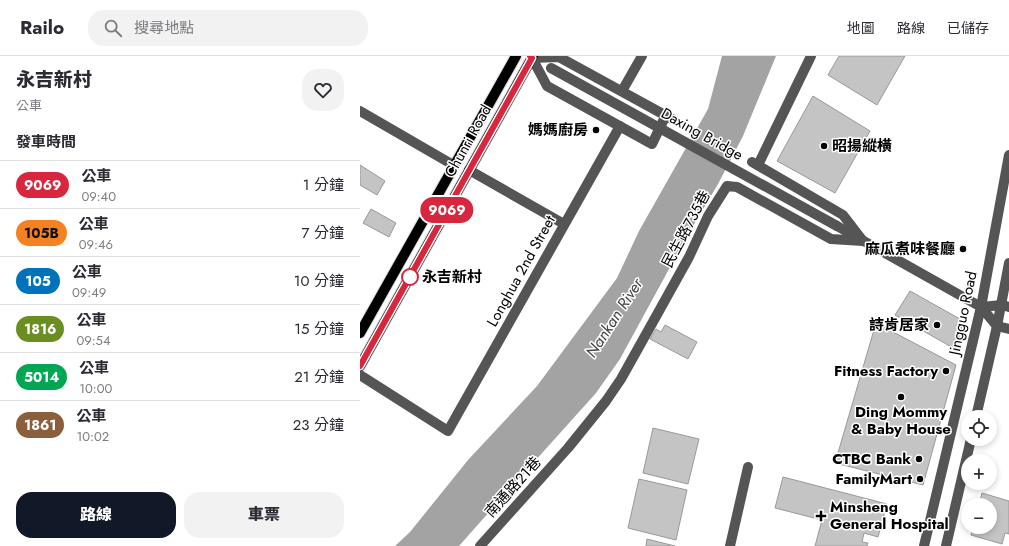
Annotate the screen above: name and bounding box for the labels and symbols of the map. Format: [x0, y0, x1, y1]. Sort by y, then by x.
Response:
street label: Chunri Road [439, 101, 497, 181]
street label: Daxing Bridge [657, 102, 747, 166]
place label: 媽媽廚房 [528, 119, 588, 141]
marker: 媽媽廚房 [591, 125, 601, 135]
place label: 昭揚縱橫 [832, 135, 892, 157]
marker: 昭揚縱橫 [819, 141, 829, 151]
street label: 民生路735巷 [656, 187, 716, 271]
line badge: 9069 [419, 197, 475, 223]
street label: Longhua 2nd Street [481, 211, 561, 331]
place label: 麻瓜煮味餐廳 [865, 238, 955, 260]
marker: 麻瓜煮味餐廳 [958, 244, 968, 254]
place label: 永吉新村 [422, 266, 482, 288]
marker: 永吉新村 [401, 268, 419, 286]
street label: Jingguo Road [943, 269, 983, 359]
water label: Nankan River [580, 272, 649, 362]
place label: 詩肯居家 [869, 314, 929, 336]
marker: 詩肯居家 [932, 320, 942, 330]
place label: Fitness Factory [834, 360, 938, 382]
marker: Fitness Factory [941, 366, 951, 376]
marker: Ding Mommy & Baby House [896, 392, 906, 402]
place label: Ding Mommy & Baby House [851, 401, 951, 440]
place label: CTBC Bank [832, 448, 911, 470]
street label: 南通路21巷 [480, 452, 546, 522]
marker: CTBC Bank [914, 454, 924, 464]
place label: FamilyMart [835, 468, 912, 490]
marker: FamilyMart [915, 474, 925, 484]
place label: Minsheng General Hospital [830, 496, 949, 535]
marker: Minsheng General Hospital [815, 510, 827, 522]

